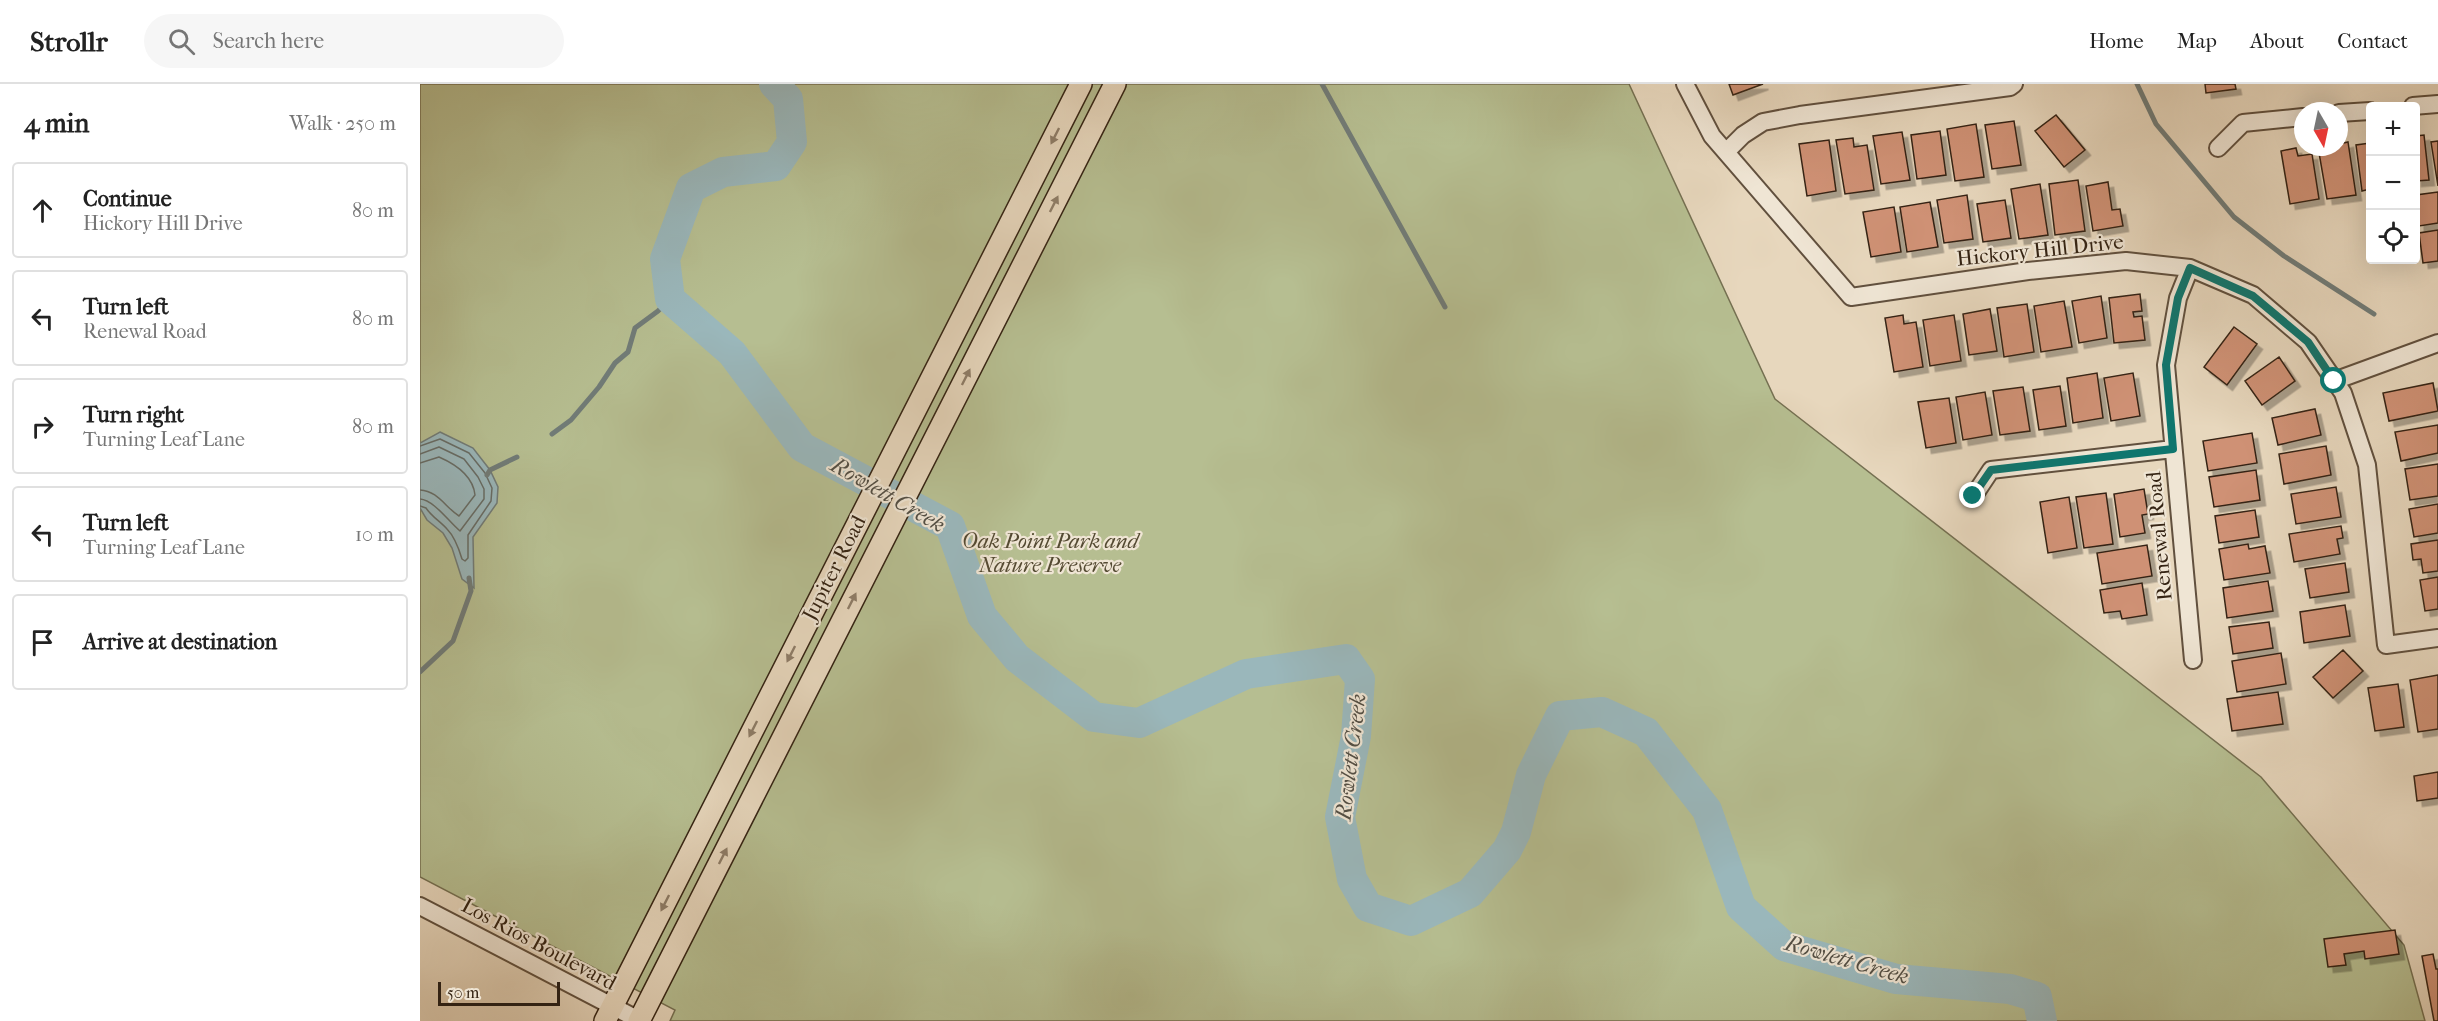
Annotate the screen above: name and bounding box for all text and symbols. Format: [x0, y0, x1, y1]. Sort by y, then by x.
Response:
search box [144, 14, 564, 68]
text: Strollr [30, 25, 108, 58]
icon: search [165, 25, 198, 58]
text: Search here [213, 28, 324, 54]
text: Home [2089, 29, 2144, 53]
text: Map [2177, 29, 2217, 53]
text: About [2250, 29, 2304, 53]
text: Contact [2337, 29, 2408, 53]
north arrow [2294, 102, 2348, 156]
map controls [2366, 102, 2420, 264]
button: + [2366, 102, 2420, 156]
text: 4 min [24, 108, 89, 139]
text: Walk · 250 m [289, 112, 396, 135]
one-way arrow [1050, 127, 1060, 145]
button: − [2366, 156, 2420, 210]
text: Continue [83, 186, 172, 212]
icon: ahead [26, 194, 59, 227]
one-way arrow [1050, 195, 1059, 212]
text: 80 m [352, 199, 394, 222]
button: locate [2366, 210, 2420, 264]
text: Hickory Hill Drive [83, 212, 243, 235]
street label: Hickory Hill Drive [1955, 229, 2125, 271]
text: Turn left [83, 294, 169, 320]
icon: left [26, 302, 59, 335]
text: 80 m [352, 307, 394, 330]
text: Renewal Road [83, 320, 207, 343]
route start [2320, 367, 2346, 393]
one-way arrow [961, 369, 971, 386]
text: Turn right [83, 402, 184, 428]
icon: right [26, 410, 59, 443]
text: 80 m [352, 415, 394, 438]
text: Turning Leaf Lane [83, 428, 245, 451]
water label: Rowlett Creek [825, 451, 950, 538]
street label: Renewal Road [2141, 470, 2177, 602]
route end [1959, 482, 1985, 508]
text: Turn left [83, 510, 169, 536]
street label: Jupiter Road [796, 511, 871, 626]
icon: left [26, 518, 59, 551]
text: 10 m [355, 523, 394, 546]
park label: Oak Point Park and Nature Preserve [962, 529, 1141, 577]
text: Turning Leaf Lane [83, 536, 245, 559]
one-way arrow [847, 592, 857, 609]
icon: arrive [26, 626, 59, 659]
text: Arrive at destination [83, 629, 277, 655]
one-way arrow [786, 645, 795, 662]
water label: Rowlett Creek [1330, 692, 1372, 824]
one-way arrow [748, 720, 758, 737]
one-way arrow [717, 847, 727, 865]
street label: Los Rios Boulevard [458, 893, 621, 995]
one-way arrow [660, 895, 670, 912]
water label: Rowlett Creek [1780, 929, 1912, 990]
scale bar [438, 979, 560, 1006]
text: 50 m [447, 983, 479, 1002]

